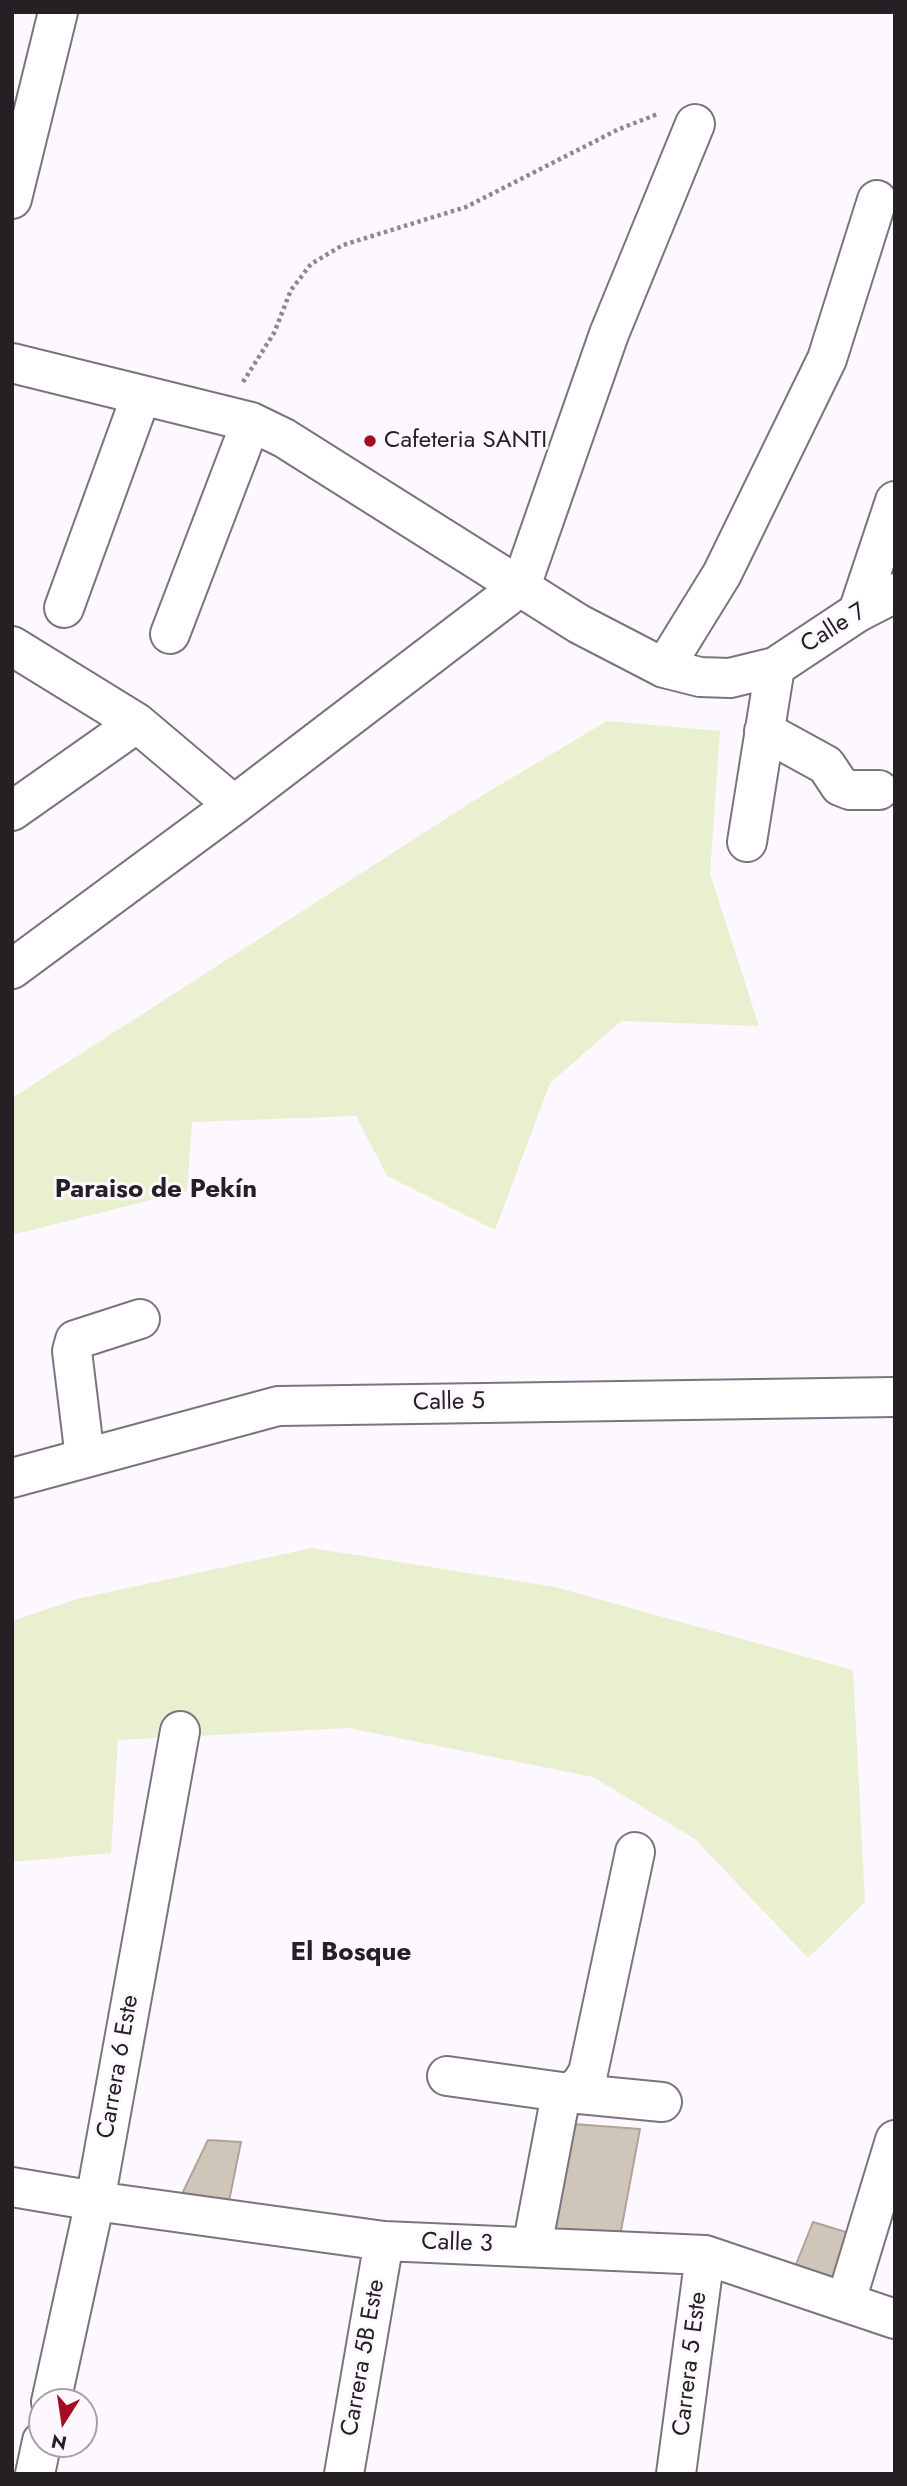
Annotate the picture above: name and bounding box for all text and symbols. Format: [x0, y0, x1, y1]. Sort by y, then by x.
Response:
place label: Cafeteria SANTI [384, 427, 547, 455]
marker: Cafeteria SANTI [362, 433, 378, 449]
street label: Calle 7 [796, 598, 872, 660]
district label: Paraiso de Pekín [55, 1175, 257, 1207]
street label: Calle 5 [413, 1388, 485, 1418]
district label: El Bosque [291, 1938, 411, 1970]
street label: Carrera 6 Este [92, 1993, 146, 2141]
street label: Calle 3 [421, 2228, 493, 2260]
street label: Carrera 5B Este [336, 2277, 392, 2439]
street label: Carrera 5 Este [668, 2290, 714, 2438]
north arrow [28, 2388, 98, 2458]
text: N [49, 2427, 69, 2457]

